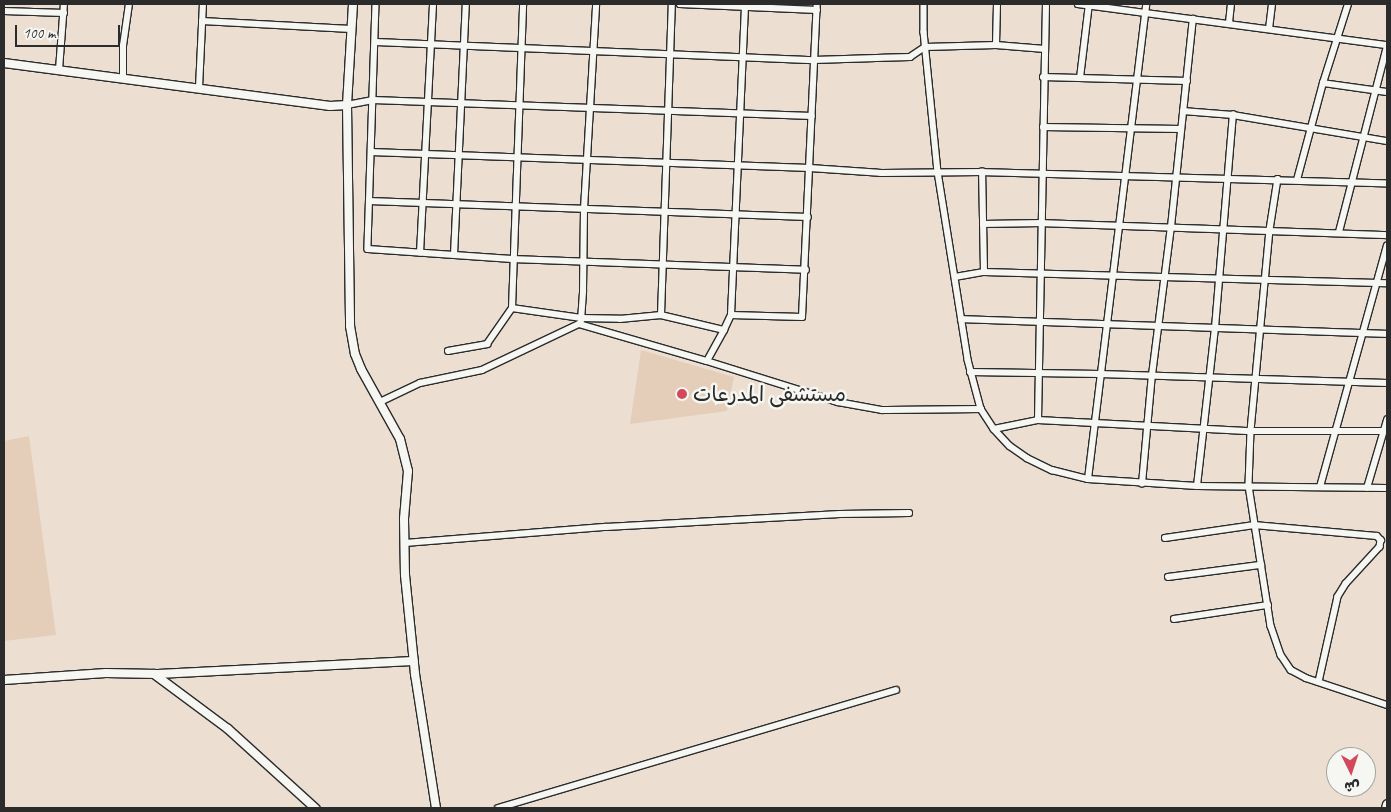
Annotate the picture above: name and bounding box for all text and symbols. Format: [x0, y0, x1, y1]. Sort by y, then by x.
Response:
scale bar [18, 15, 122, 47]
text: 100 m [23, 24, 55, 43]
place label: مستشفى المدرعات [693, 381, 846, 407]
marker: مستشفى المدرعات [675, 387, 689, 401]
north arrow [1326, 747, 1376, 797]
text: ش [1344, 777, 1360, 795]

